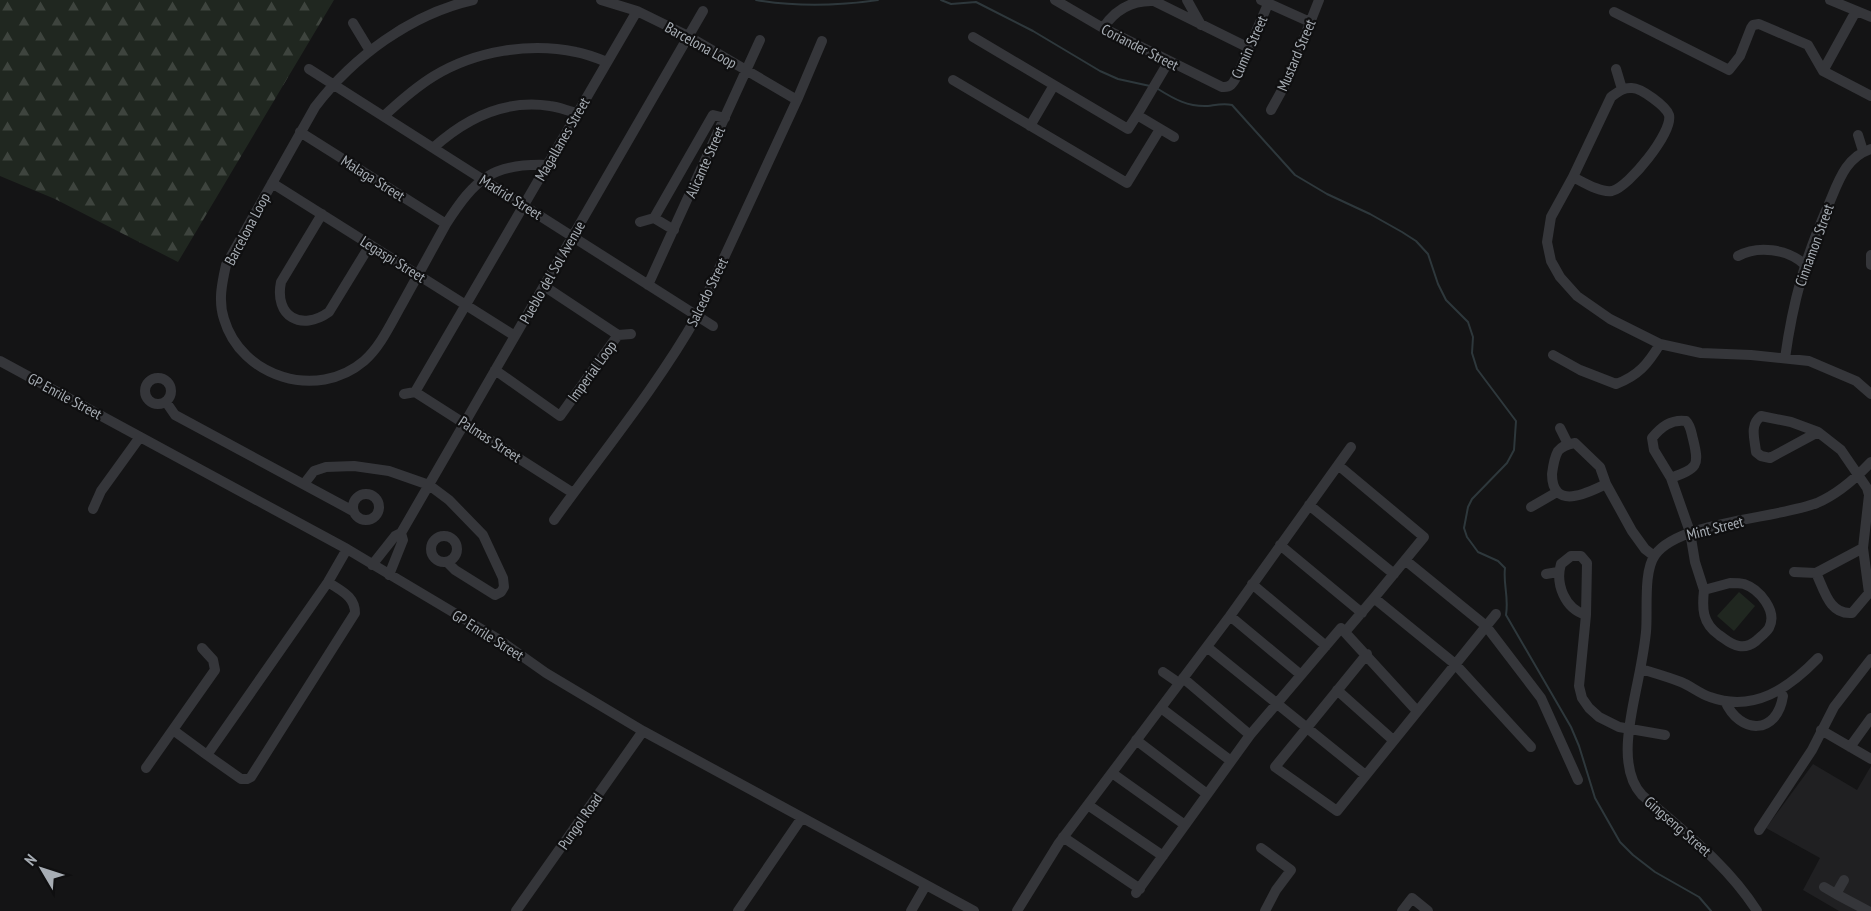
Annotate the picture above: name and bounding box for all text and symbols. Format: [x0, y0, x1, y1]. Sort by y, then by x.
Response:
street label: Cumin Street [1227, 13, 1271, 81]
street label: Mustard Street [1272, 16, 1320, 94]
street label: Barcelona Loop [662, 17, 740, 73]
street label: Coriander Street [1098, 19, 1182, 75]
street label: Magallanes Street [530, 94, 594, 184]
street label: Alicante Street [681, 123, 729, 201]
street label: Malaga Street [338, 151, 408, 205]
street label: Madrid Street [476, 170, 546, 224]
street label: Barcelona Loop [220, 190, 274, 268]
street label: Cinnamon Street [1790, 201, 1838, 289]
street label: Pueblo del Sol Avenue [515, 217, 589, 327]
street label: Legaspi Street [357, 232, 429, 286]
street label: Salcedo Street [682, 254, 732, 330]
street label: Imperial Loop [563, 337, 621, 405]
street label: GP Enrile Street [25, 369, 105, 423]
street label: Palmas Street [455, 412, 525, 466]
street label: Mint Street [1685, 512, 1745, 544]
street label: GP Enrile Street [449, 605, 527, 665]
street label: Pungol Road [554, 789, 606, 853]
street label: Gingseng Street [1641, 792, 1715, 860]
north arrow [12, 839, 72, 899]
text: N [20, 850, 41, 869]

